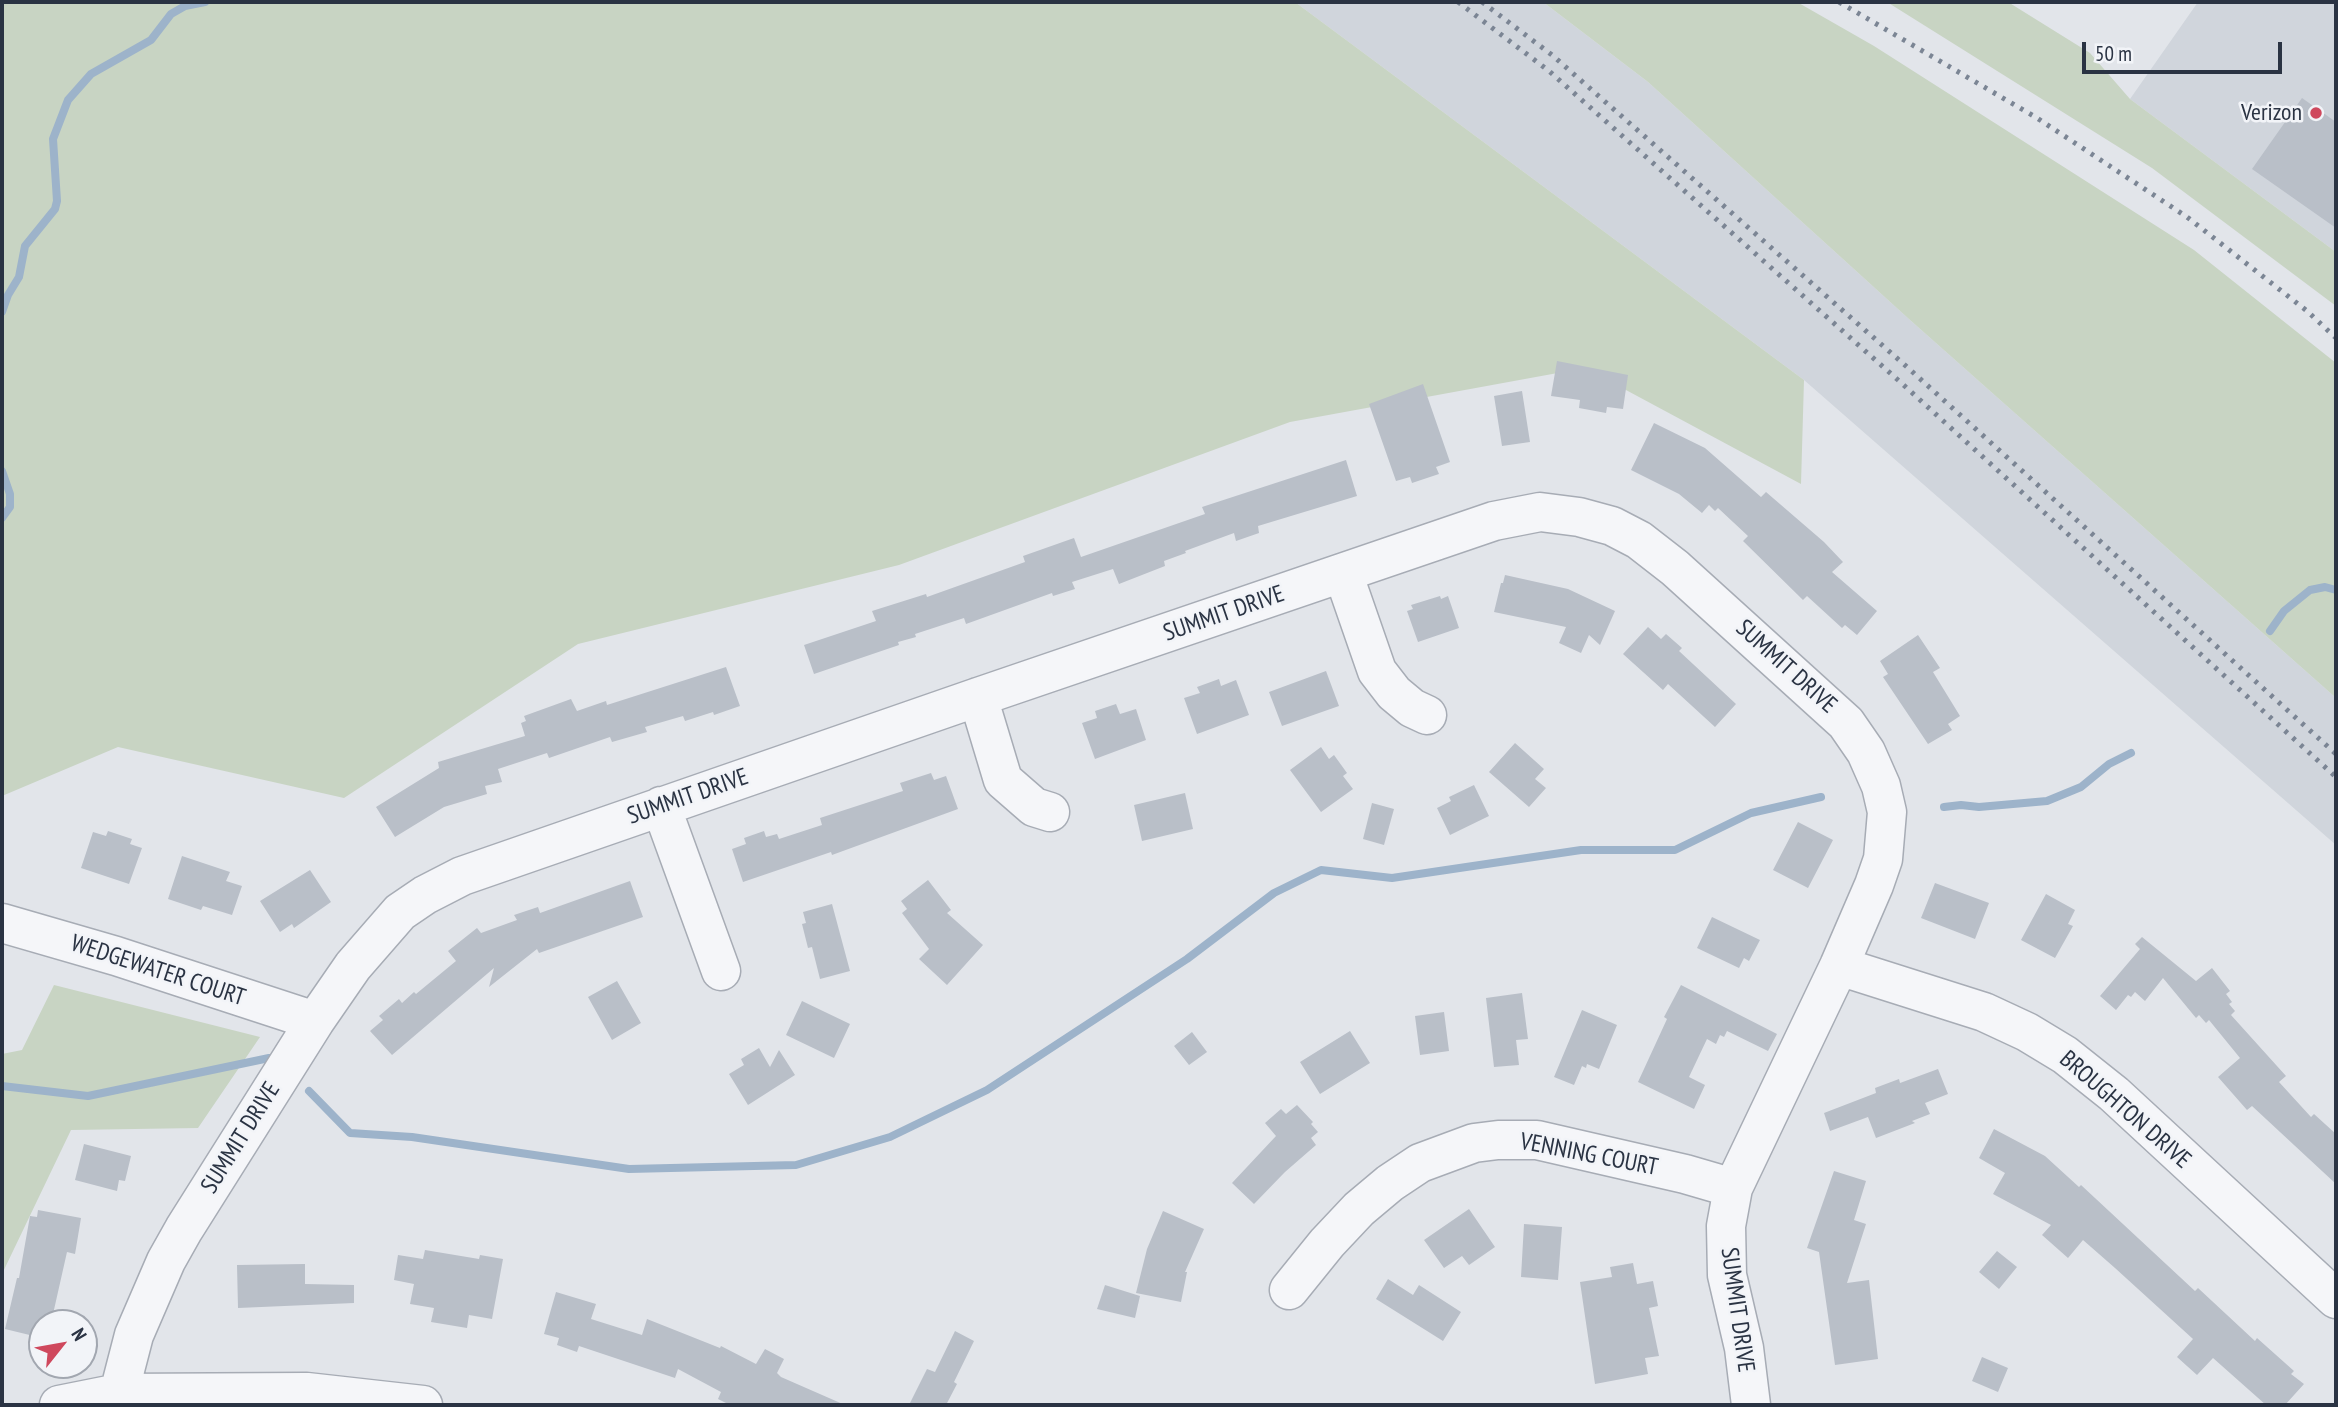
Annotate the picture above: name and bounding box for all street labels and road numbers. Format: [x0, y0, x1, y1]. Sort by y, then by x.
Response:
street label: SUMMIT DRIVE [1160, 580, 1288, 648]
street label: SUMMIT DRIVE [1730, 614, 1842, 720]
street label: SUMMIT DRIVE [624, 763, 752, 831]
street label: WEDGEWATER COURT [67, 929, 249, 1013]
street label: BROUGHTON DRIVE [2053, 1045, 2197, 1175]
street label: SUMMIT DRIVE [195, 1077, 287, 1199]
street label: VENNING COURT [1518, 1128, 1660, 1182]
street label: SUMMIT DRIVE [1714, 1246, 1760, 1374]

